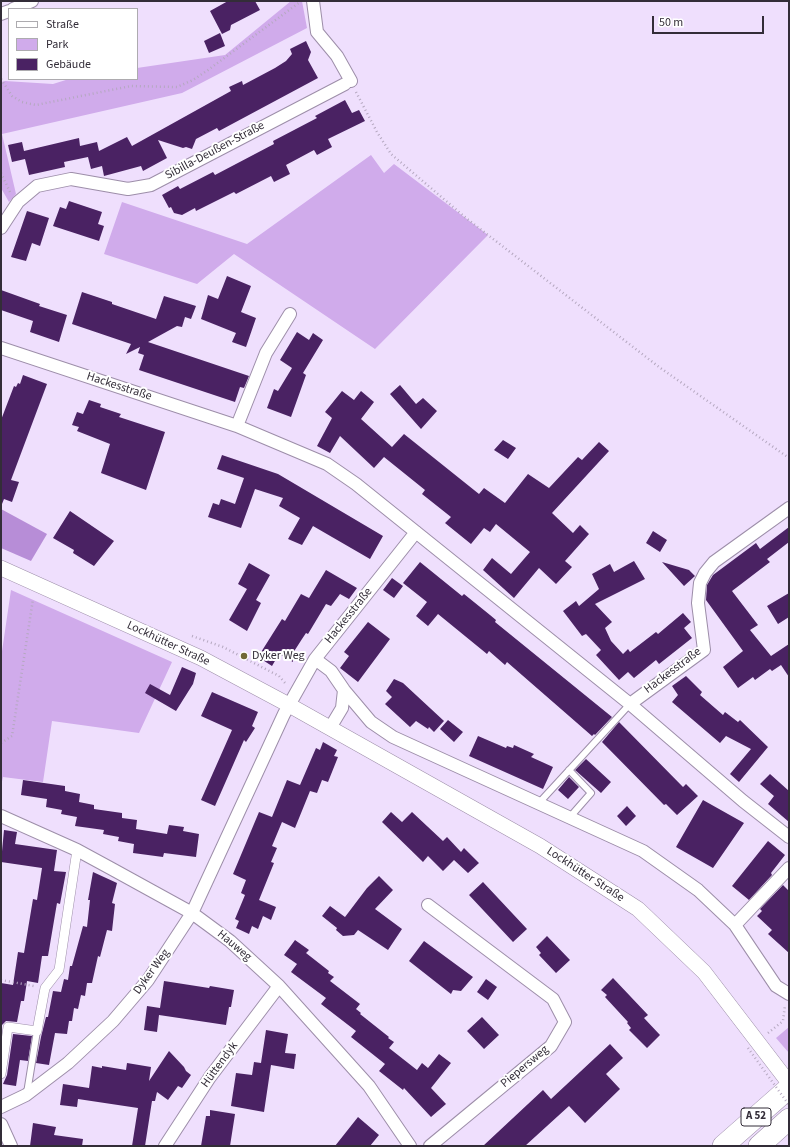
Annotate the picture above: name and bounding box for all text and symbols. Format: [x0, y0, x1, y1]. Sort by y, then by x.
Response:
legend [8, 8, 138, 80]
scale bar [654, 8, 766, 34]
text: 50 m [659, 14, 683, 31]
text: Straße [46, 16, 79, 33]
text: Park [46, 36, 68, 53]
text: Gebäude [46, 56, 91, 73]
street label: Sibilla-Deußen-Straße [163, 119, 267, 183]
street label: Hackesstraße [85, 370, 153, 404]
street label: Hackesstraße [322, 585, 376, 647]
street label: Lockhütter Straße [124, 618, 212, 670]
street label: Hackesstraße [642, 645, 704, 697]
place label: Dyker Weg [252, 649, 305, 663]
marker: Dyker Weg [239, 651, 249, 661]
street label: Lockhütter Straße [543, 844, 627, 906]
street label: Hauweg [214, 927, 254, 965]
street label: Dyker Weg [131, 947, 173, 997]
street label: Hüttendyk [199, 1039, 241, 1091]
street label: Piepersweg [498, 1043, 552, 1091]
road number: A 52 [741, 1108, 771, 1126]

